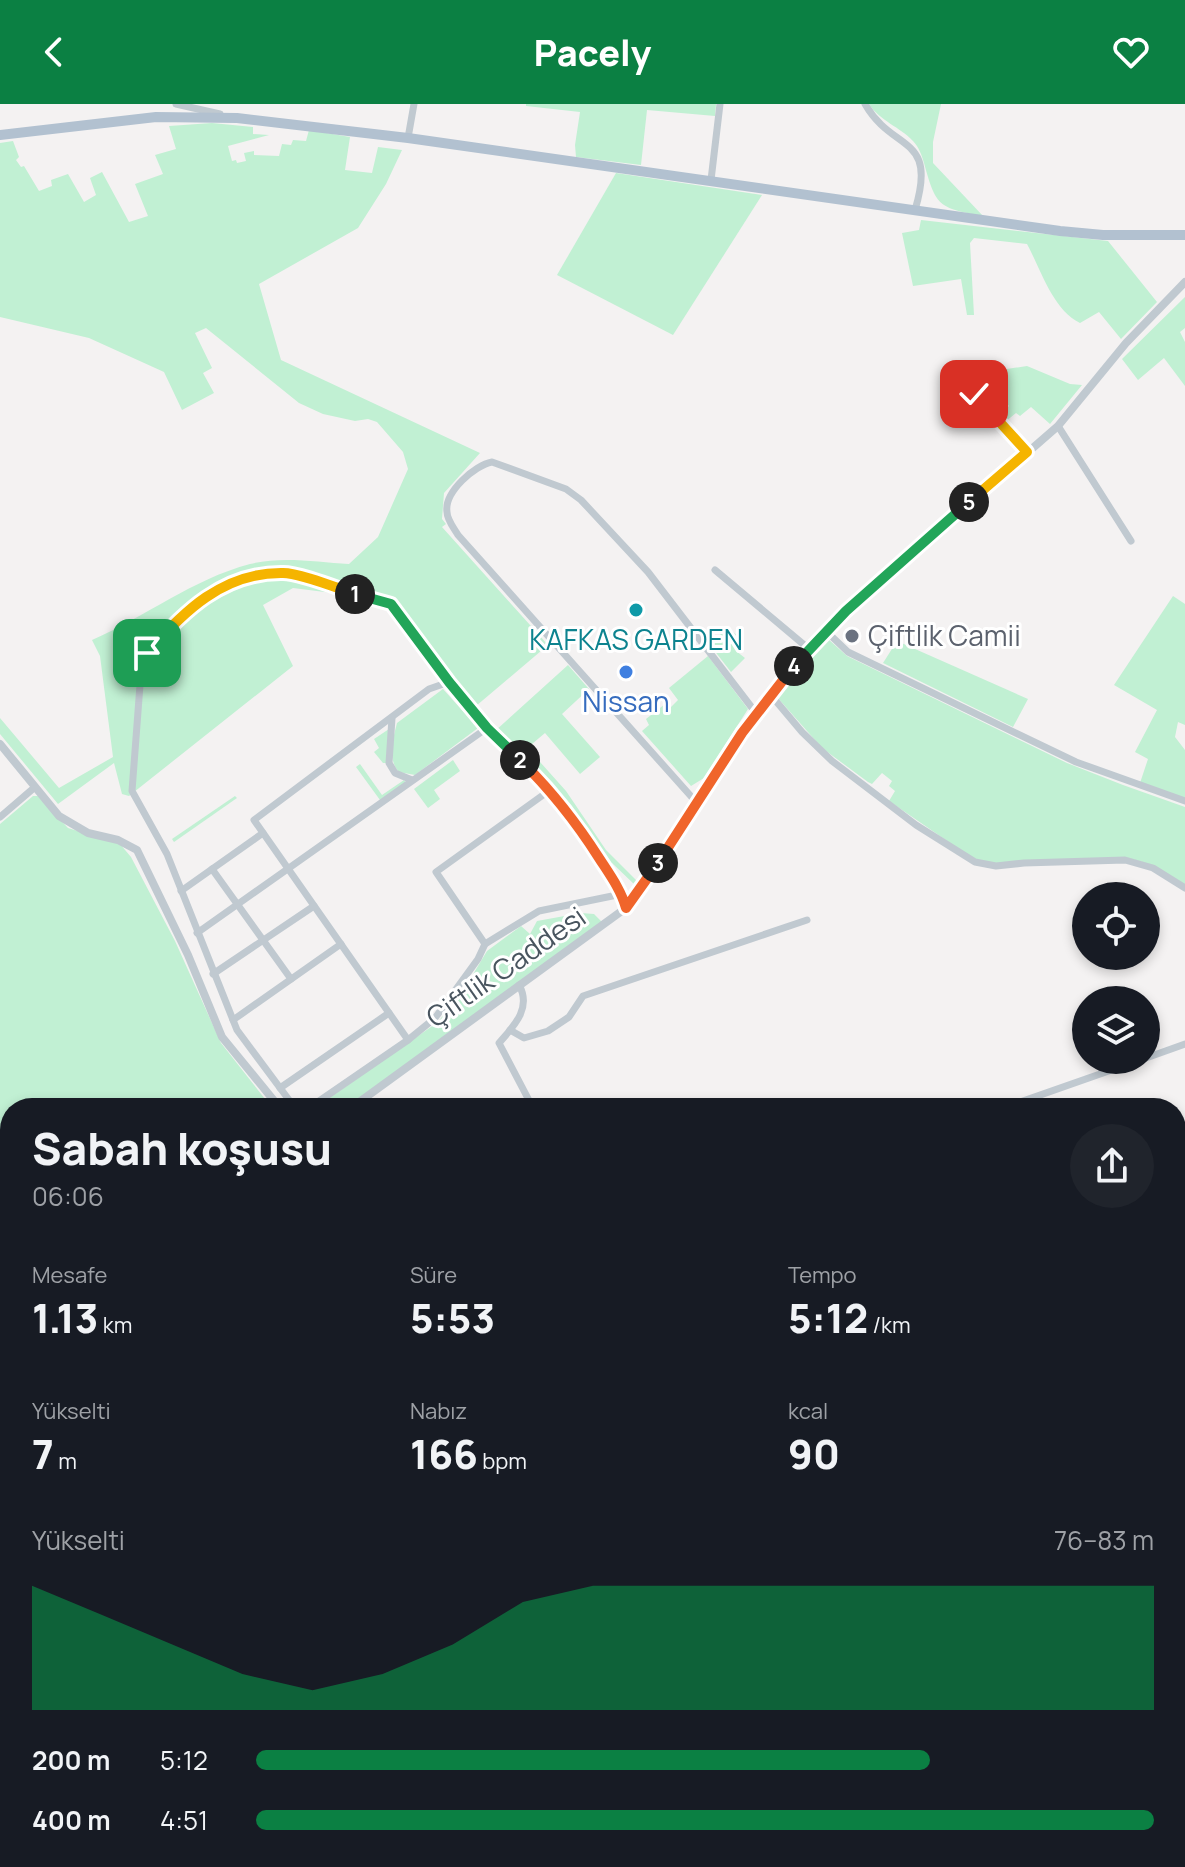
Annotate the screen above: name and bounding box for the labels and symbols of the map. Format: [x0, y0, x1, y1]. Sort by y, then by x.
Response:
pin [940, 360, 1008, 428]
pin: 5 [949, 482, 989, 522]
pin: 1 [335, 574, 375, 614]
marker: KAFKAS GARDEN [627, 601, 645, 619]
place label: Çiftlik Camii [868, 616, 1021, 654]
pin [113, 619, 181, 687]
place label: KAFKAS GARDEN [529, 620, 743, 658]
marker: Çiftlik Camii [843, 627, 861, 645]
pin: 4 [774, 646, 814, 686]
marker: Nissan [617, 663, 635, 681]
place label: Nissan [582, 682, 670, 720]
pin: 2 [500, 740, 540, 780]
pin: 3 [638, 843, 678, 883]
street label: Çiftlik Caddesi [418, 897, 593, 1035]

